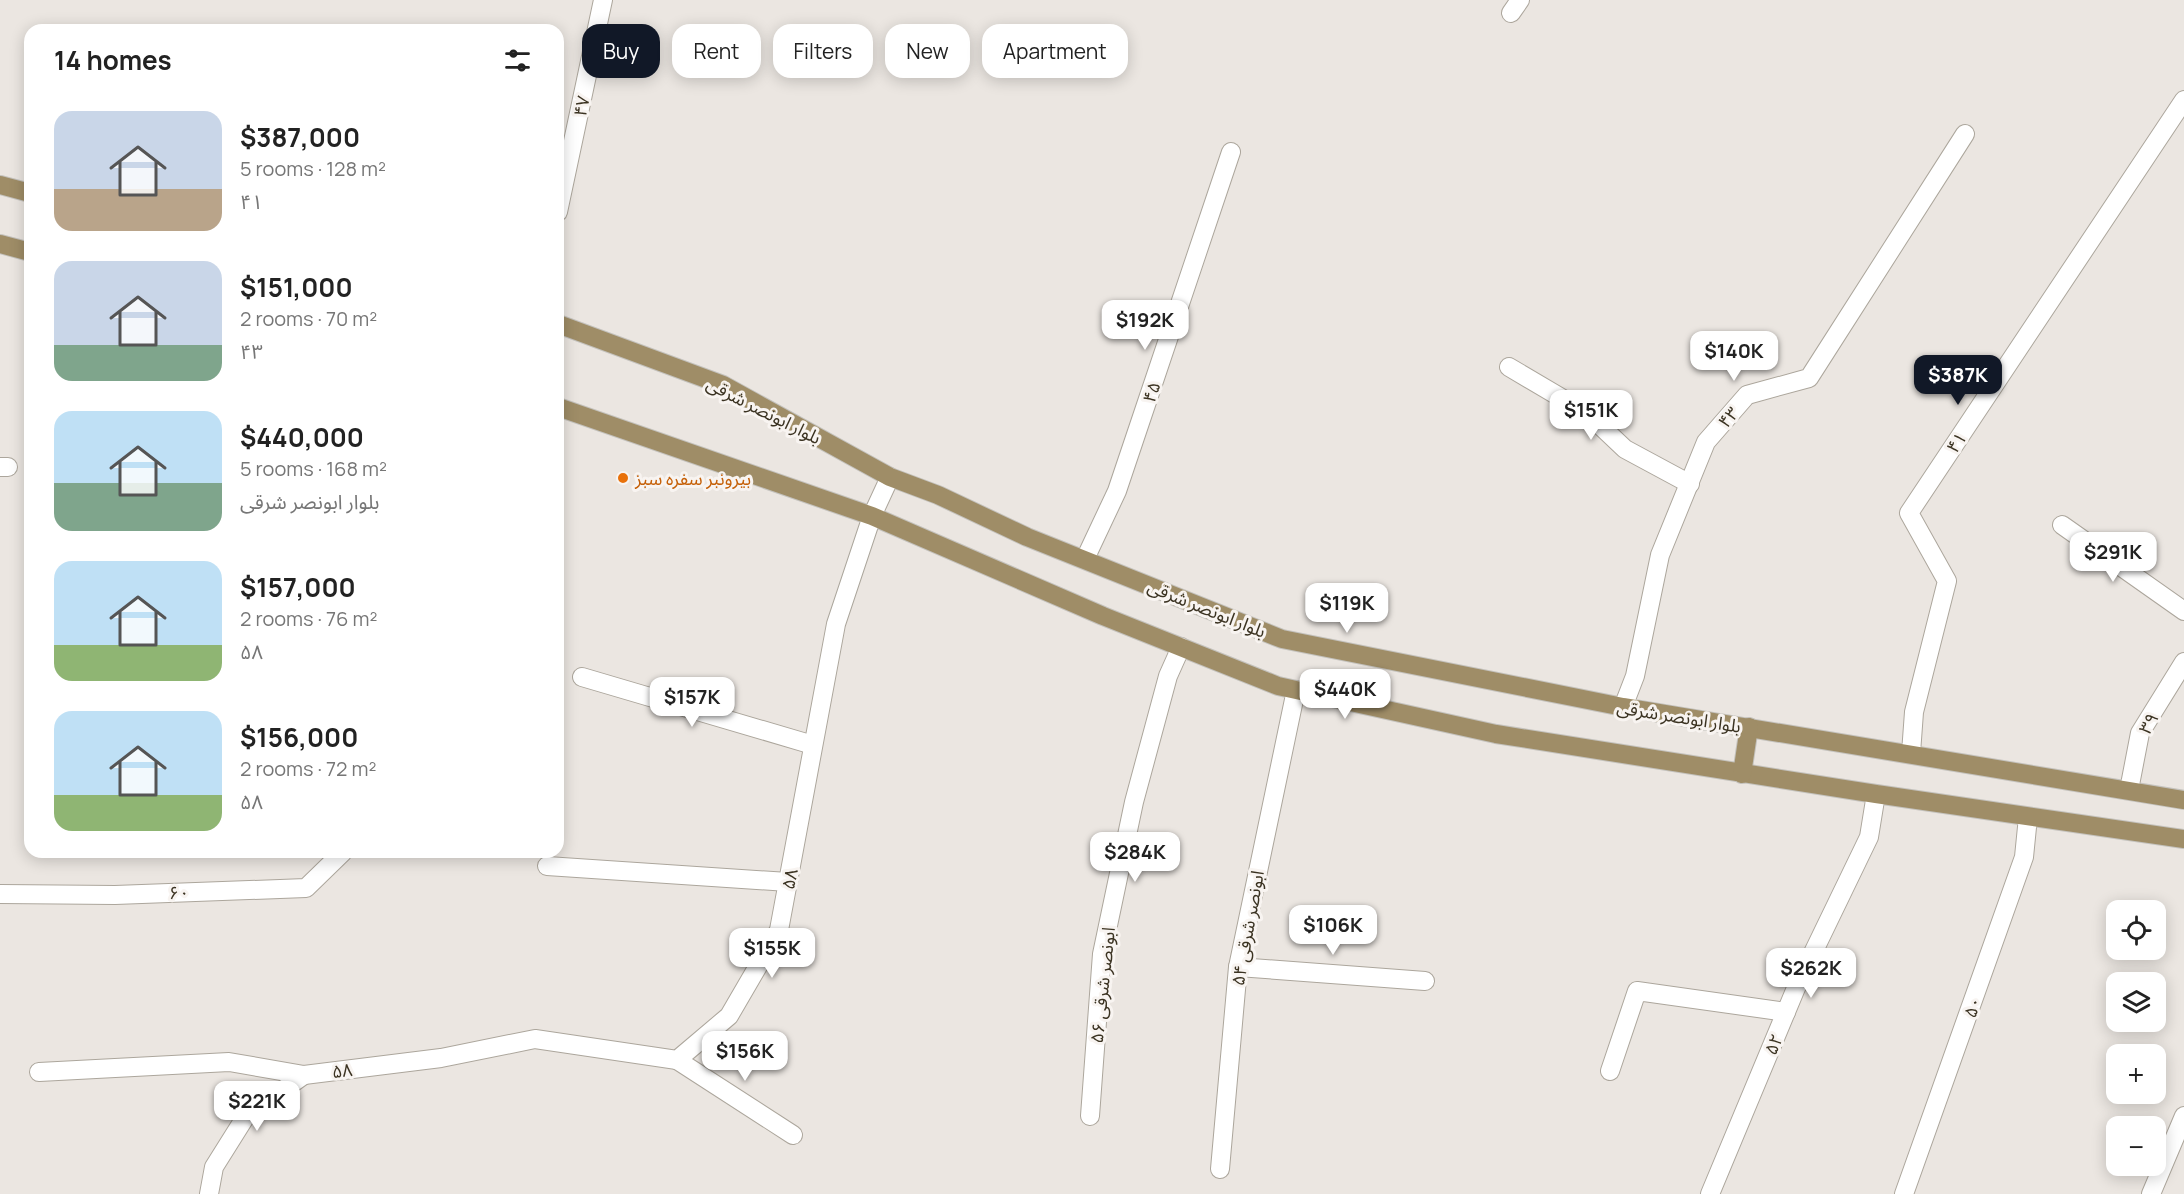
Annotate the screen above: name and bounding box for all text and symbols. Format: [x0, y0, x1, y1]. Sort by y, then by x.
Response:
chip: Buy [582, 24, 660, 78]
chip: Rent [672, 24, 761, 78]
chip: Filters [773, 24, 873, 78]
chip: New [885, 24, 970, 78]
chip: Apartment [982, 24, 1128, 78]
text: 14 homes [54, 42, 172, 78]
icon: filters [501, 44, 534, 77]
street label: ۴۷ [567, 93, 595, 119]
text: $387,000 [240, 119, 360, 155]
icon: home [102, 135, 174, 207]
text: 5 rooms · 128 m² [240, 155, 386, 182]
text: ۴۱ [240, 188, 263, 215]
text: $151,000 [240, 269, 353, 305]
icon: home [102, 285, 174, 357]
pin: $192K [1103, 300, 1187, 351]
text: 2 rooms · 70 m² [240, 305, 377, 332]
text: $192K [1116, 306, 1174, 333]
pin: $140K [1692, 331, 1776, 382]
text: $140K [1704, 337, 1764, 364]
text: ۴۳ [240, 338, 263, 365]
pin: $387K [1916, 355, 2000, 406]
text: $387K [1928, 361, 1988, 388]
street label: بلوار ابونصر شرقی [703, 371, 825, 449]
street label: ۴۵ [1136, 378, 1166, 406]
pin: $151K [1549, 390, 1633, 441]
text: $151K [1564, 396, 1618, 423]
street label: ۴۳ [1712, 401, 1744, 433]
text: $440,000 [240, 419, 364, 455]
street label: ۴۱ [1940, 427, 1972, 457]
icon: home [102, 435, 174, 507]
text: 5 rooms · 168 m² [240, 455, 387, 482]
place label: بیرونبر سفره سبز [634, 466, 751, 490]
marker: بیرونبر سفره سبز [616, 471, 630, 485]
text: بلوار ابونصر شرقی [240, 488, 379, 515]
pin: $291K [2071, 532, 2155, 583]
text: $291K [2084, 538, 2142, 565]
text: $157,000 [240, 569, 356, 605]
street label: بلوار ابونصر شرقی [1144, 573, 1270, 643]
pin: $119K [1305, 583, 1389, 634]
icon: home [102, 585, 174, 657]
text: $119K [1319, 589, 1375, 616]
text: 2 rooms · 76 m² [240, 605, 377, 632]
text: ۵۸ [240, 638, 263, 665]
pin: $440K [1303, 669, 1387, 720]
text: $440K [1314, 675, 1376, 702]
pin: $157K [650, 677, 734, 728]
text: $157K [664, 683, 720, 710]
street label: بلوار ابونصر شرقی [1615, 694, 1743, 738]
street label: ۳۹ [2133, 708, 2163, 738]
text: $156,000 [240, 719, 358, 755]
icon: home [102, 735, 174, 807]
text: 2 rooms · 72 m² [240, 755, 376, 782]
text: ۵۸ [240, 788, 263, 815]
pin: $284K [1093, 832, 1177, 883]
text: $284K [1104, 838, 1166, 865]
street label: ۵۸ [775, 867, 803, 891]
street label: ابونصر شرقی ۵۴ [1225, 869, 1269, 987]
street label: ۶۰ [168, 880, 190, 904]
map controls [2106, 900, 2166, 1176]
button: locate [2106, 900, 2166, 960]
pin: $106K [1291, 905, 1375, 956]
text: $106K [1303, 911, 1363, 938]
street label: ابونصر شرقی ۵۶ [1084, 926, 1120, 1044]
pin: $155K [730, 928, 814, 979]
text: $155K [743, 934, 801, 961]
pin: $262K [1769, 948, 1853, 999]
text: $262K [1780, 954, 1842, 981]
button: layers [2106, 972, 2166, 1032]
street label: ۵۰ [1957, 993, 1987, 1021]
street label: ۵۲ [1758, 1030, 1788, 1058]
pin: $156K [703, 1031, 787, 1082]
text: $156K [716, 1037, 774, 1064]
button: + [2106, 1044, 2166, 1104]
street label: ۵۸ [330, 1057, 354, 1083]
pin: $221K [215, 1081, 299, 1132]
text: $221K [228, 1087, 286, 1114]
button: − [2106, 1116, 2166, 1176]

